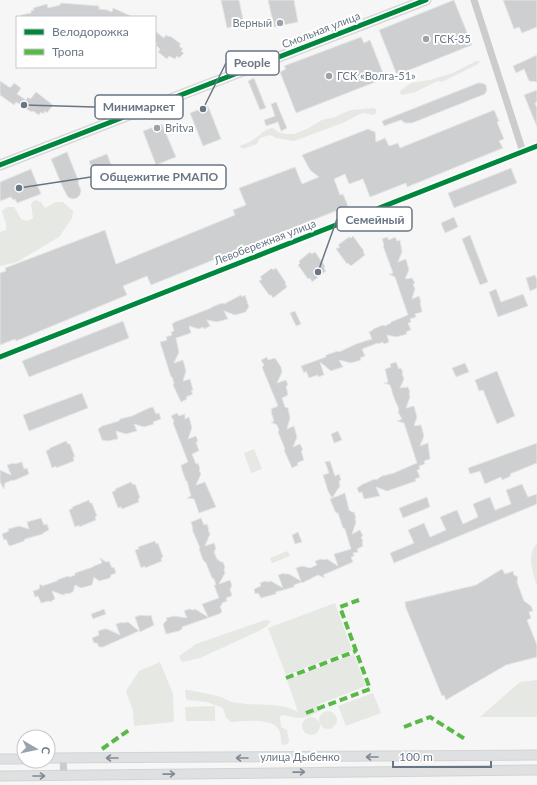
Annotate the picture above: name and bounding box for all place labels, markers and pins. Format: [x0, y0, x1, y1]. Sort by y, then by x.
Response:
place label: Верный [233, 16, 272, 29]
marker: Верный [275, 18, 285, 28]
place label: ГСК-35 [434, 32, 471, 45]
marker: ГСК-35 [421, 34, 431, 44]
callout: People [226, 51, 279, 75]
place label: ГСК «Волга-51» [337, 69, 416, 82]
marker: ГСК «Волга-51» [324, 71, 334, 81]
callout: Минимаркет [95, 95, 183, 119]
place label: Britva [165, 121, 194, 134]
marker: Britva [152, 123, 162, 133]
callout: Общежитие РМАПО [91, 165, 226, 189]
callout: Семейный [337, 207, 412, 231]

